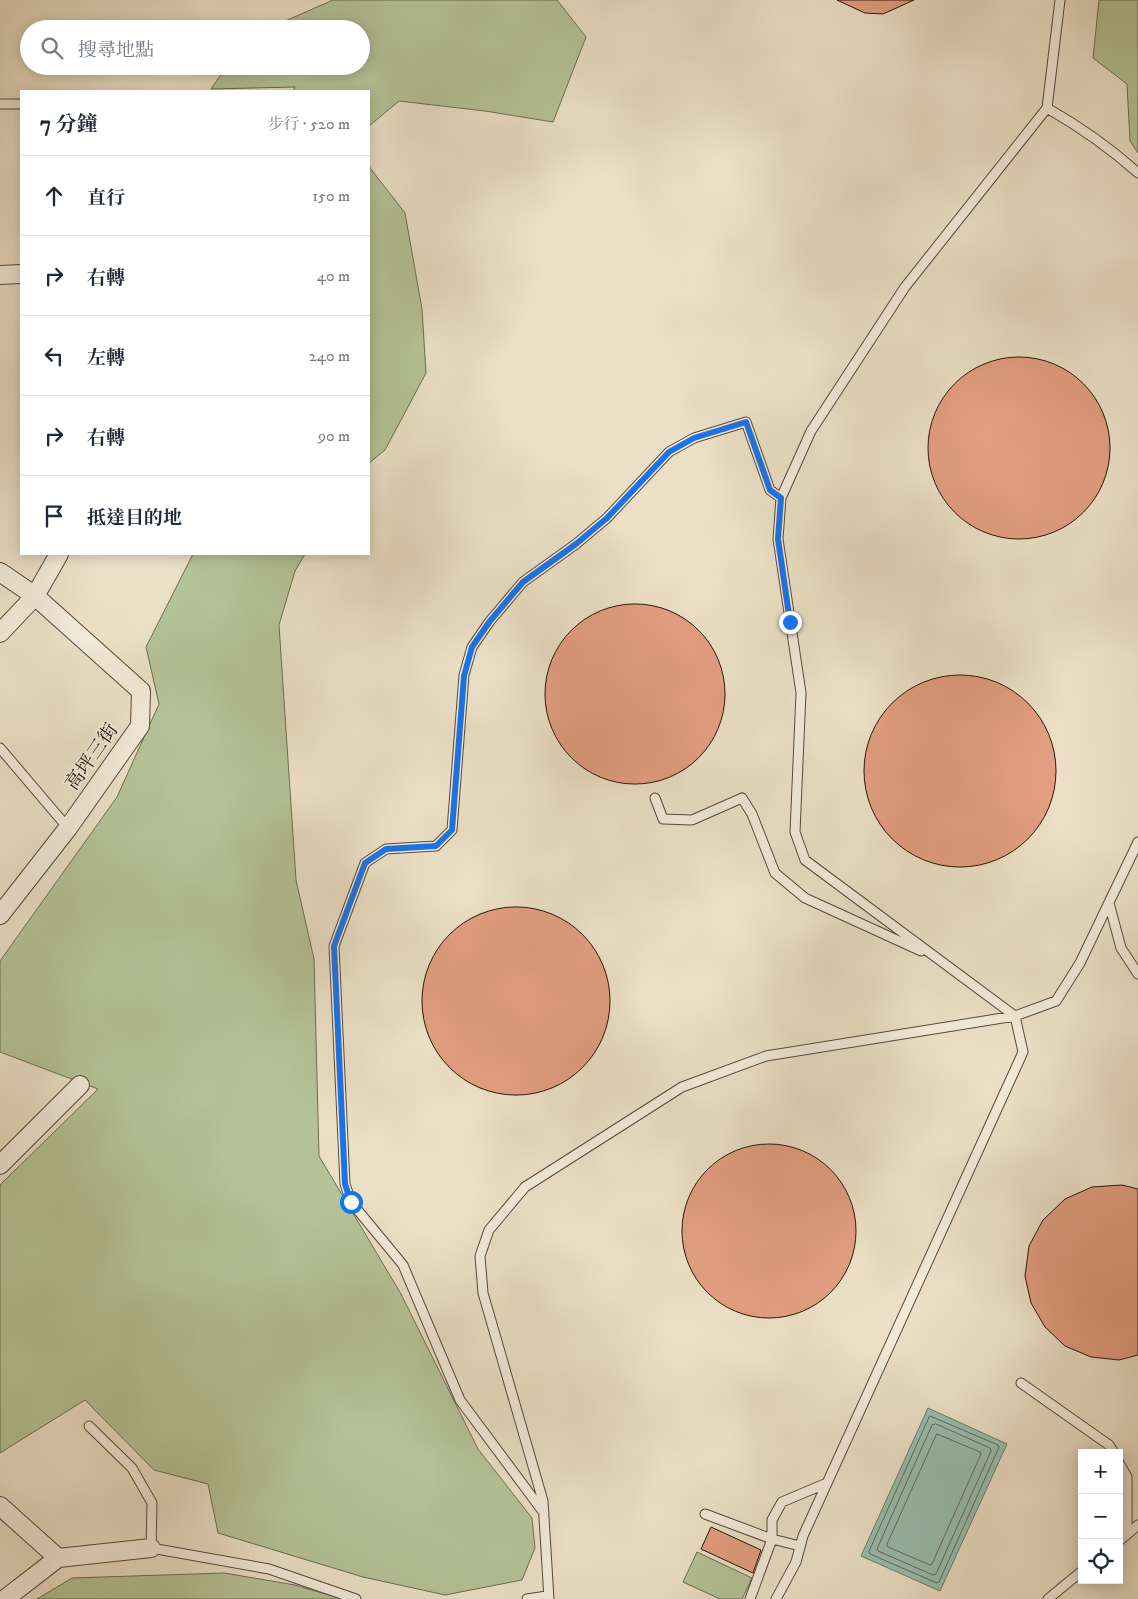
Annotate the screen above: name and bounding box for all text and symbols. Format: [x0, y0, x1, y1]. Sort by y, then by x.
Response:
search box [20, 20, 370, 75]
icon: search [38, 34, 66, 62]
text: 搜尋地點 [78, 39, 154, 62]
text: 7 分鐘 [40, 112, 98, 138]
text: 步行 · 520 m [267, 114, 350, 134]
icon: ahead [40, 182, 68, 210]
text: 150 m [312, 186, 350, 206]
text: 直行 [87, 187, 125, 210]
icon: right [40, 262, 68, 290]
text: 40 m [317, 266, 350, 286]
text: 右轉 [87, 267, 125, 290]
icon: left [40, 342, 68, 370]
text: 240 m [309, 346, 350, 366]
text: 左轉 [87, 347, 125, 370]
icon: right [40, 422, 68, 450]
text: 90 m [318, 426, 350, 446]
text: 右轉 [87, 427, 125, 450]
icon: arrive [40, 502, 68, 530]
text: 抵達目的地 [87, 507, 182, 530]
route end [779, 611, 802, 634]
street label: 高坪三街 [61, 719, 123, 795]
route start [340, 1191, 363, 1214]
map controls [1078, 1449, 1123, 1584]
button: + [1078, 1449, 1123, 1494]
button: − [1078, 1494, 1123, 1539]
button: locate [1078, 1539, 1123, 1584]

